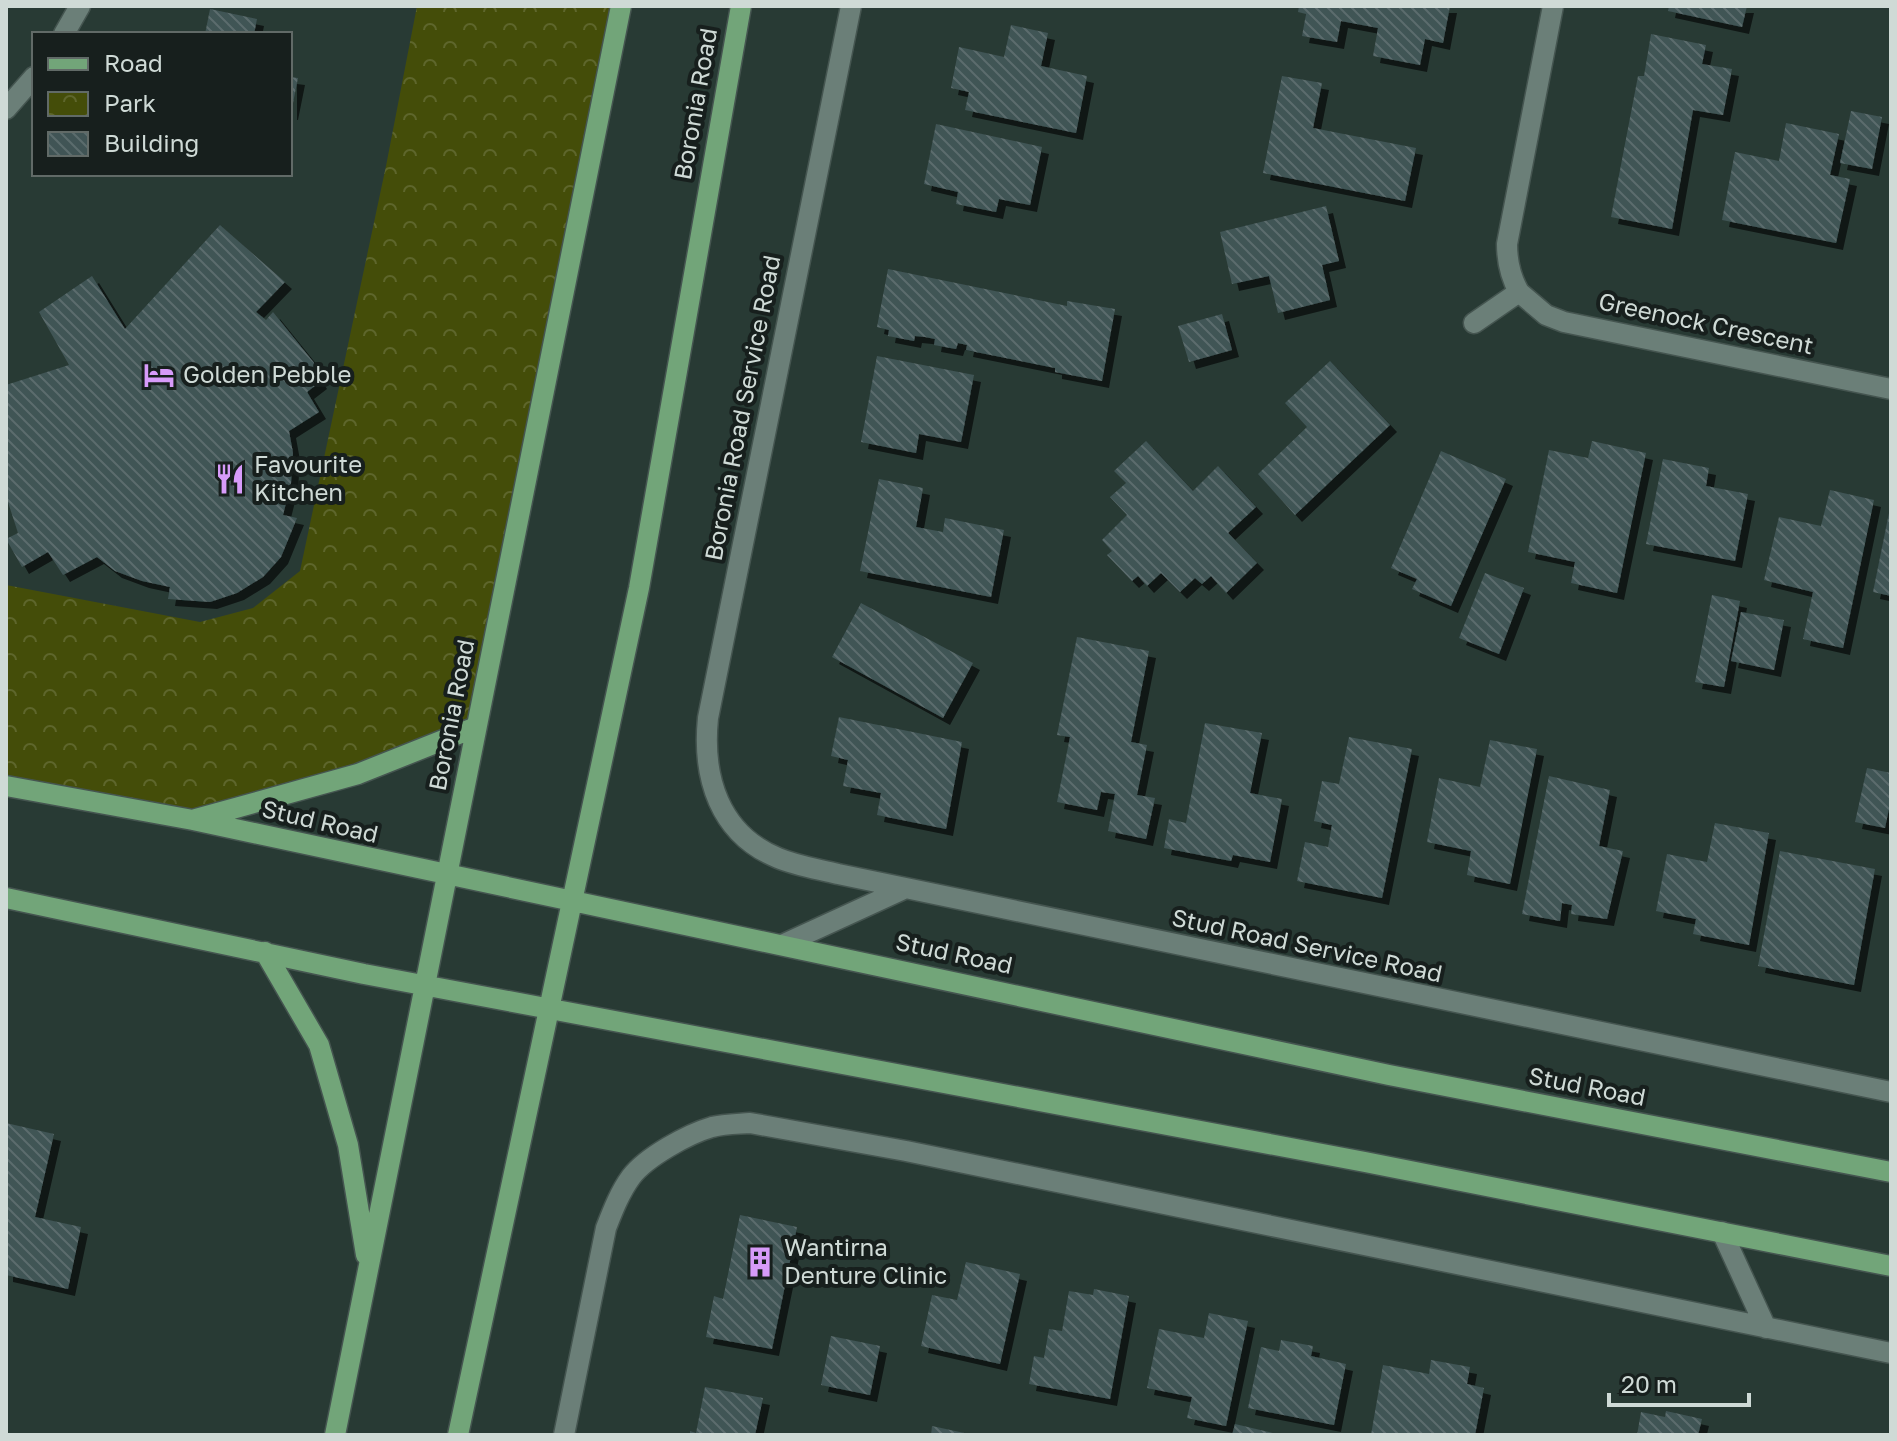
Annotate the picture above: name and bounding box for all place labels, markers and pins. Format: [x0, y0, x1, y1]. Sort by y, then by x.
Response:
hotel icon: Golden Pebble [142, 358, 176, 392]
place label: Golden Pebble [183, 359, 351, 388]
place label: Favourite Kitchen [254, 449, 362, 506]
restaurant icon: Favourite Kitchen [213, 462, 247, 496]
place label: Wantirna Denture Clinic [784, 1232, 947, 1289]
building icon: Wantirna Denture Clinic [743, 1245, 777, 1279]

